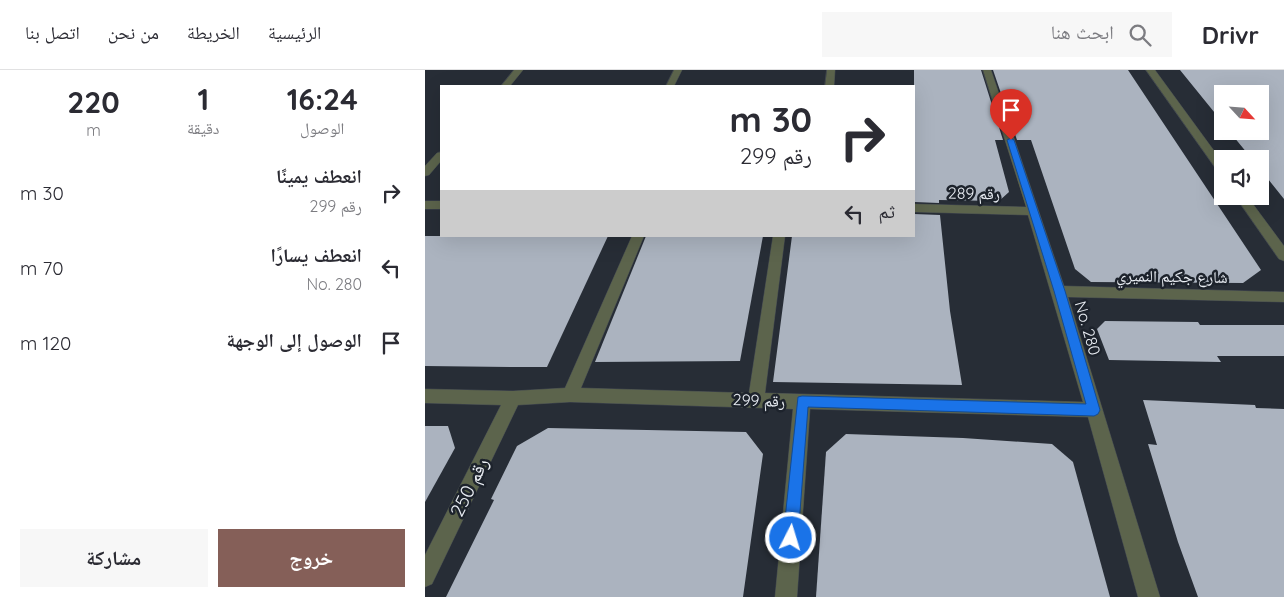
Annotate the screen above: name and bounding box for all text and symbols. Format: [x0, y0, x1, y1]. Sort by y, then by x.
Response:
search box [822, 12, 1172, 57]
text: ابحث هنا [1051, 20, 1114, 44]
text: Drivr [1202, 20, 1259, 50]
text: اتصل بنا [25, 21, 80, 44]
text: من نحن [108, 21, 159, 44]
text: الخريطة [187, 21, 240, 44]
text: الرئيسية [268, 21, 321, 44]
icon: search [1126, 21, 1154, 49]
text: 1 [197, 80, 209, 118]
text: 16:24 [287, 80, 358, 118]
text: 220 [67, 83, 120, 121]
north arrow [1214, 85, 1269, 140]
map controls [1214, 85, 1269, 205]
pin [990, 89, 1032, 140]
icon: arrive [997, 96, 1025, 124]
text: 30 m [730, 97, 812, 141]
icon: right [830, 105, 895, 170]
text: دقيقة [187, 118, 219, 138]
text: الوصول [300, 118, 344, 138]
text: m [86, 120, 101, 140]
text: رقم 299 [740, 142, 812, 170]
button: sound [1214, 150, 1269, 205]
text: انعطف يمينًا [276, 164, 362, 188]
icon: right [377, 179, 405, 207]
text: 30 m [20, 181, 64, 205]
street label: رقم 289 [948, 183, 1000, 204]
text: رقم 299 [310, 196, 362, 216]
text: ثم [878, 199, 895, 223]
icon: left [840, 200, 868, 228]
text: انعطف يسارًا [271, 243, 362, 267]
icon: left [377, 254, 405, 282]
text: 70 m [20, 256, 64, 280]
street label: شارع جكيم النميري [1116, 265, 1228, 290]
text: No. 280 [306, 274, 362, 294]
street label: No. 280 [1071, 299, 1105, 357]
text: الوصول إلى الوجهة [226, 328, 362, 352]
icon: arrive [377, 329, 405, 357]
text: 120 m [20, 331, 71, 355]
street label: رقم 299 [732, 389, 786, 412]
street label: رقم 250 [444, 454, 494, 521]
position arrow [764, 511, 816, 563]
button: مشاركة [20, 529, 208, 587]
button: خروج [218, 529, 405, 587]

